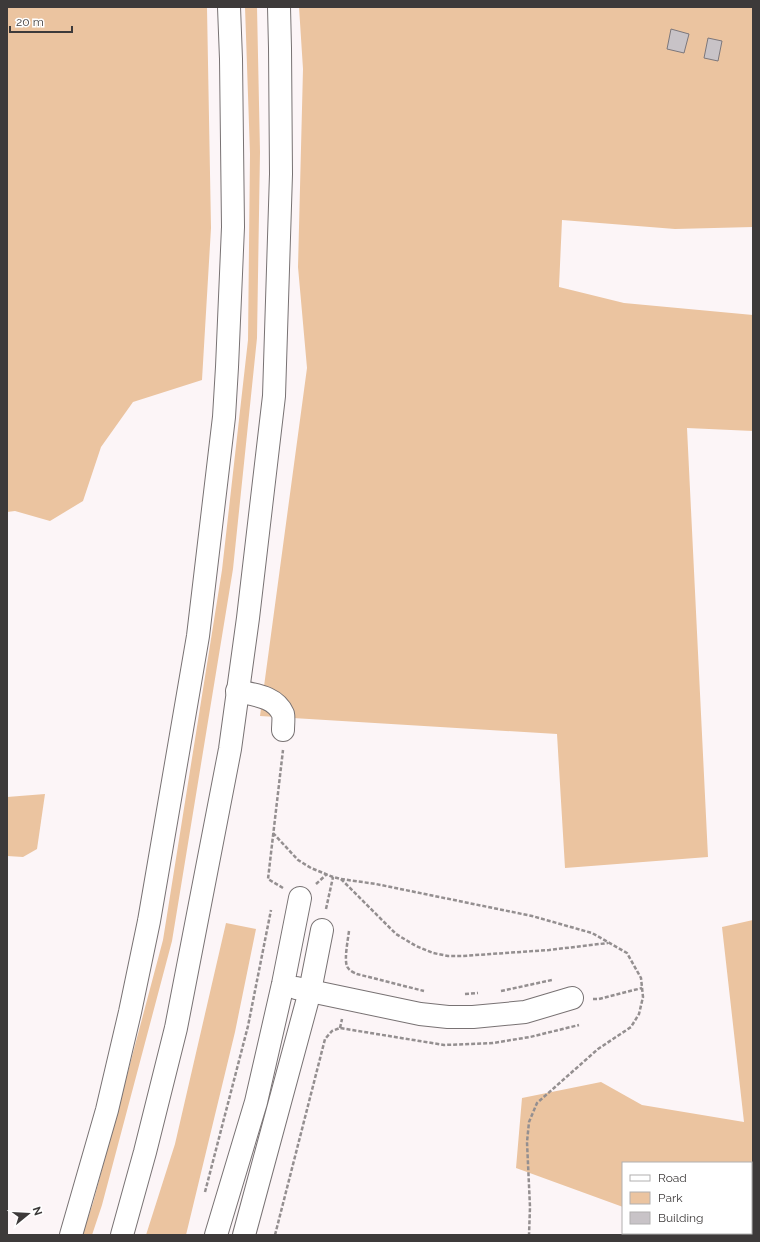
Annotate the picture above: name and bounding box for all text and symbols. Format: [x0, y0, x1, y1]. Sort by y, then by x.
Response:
scale bar [10, 8, 72, 34]
text: 20 m [16, 15, 44, 29]
legend [622, 1162, 752, 1234]
text: Road [658, 1171, 687, 1185]
text: Park [658, 1191, 683, 1205]
north arrow [8, 1194, 48, 1234]
text: N [30, 1205, 45, 1217]
text: Building [658, 1211, 704, 1225]

